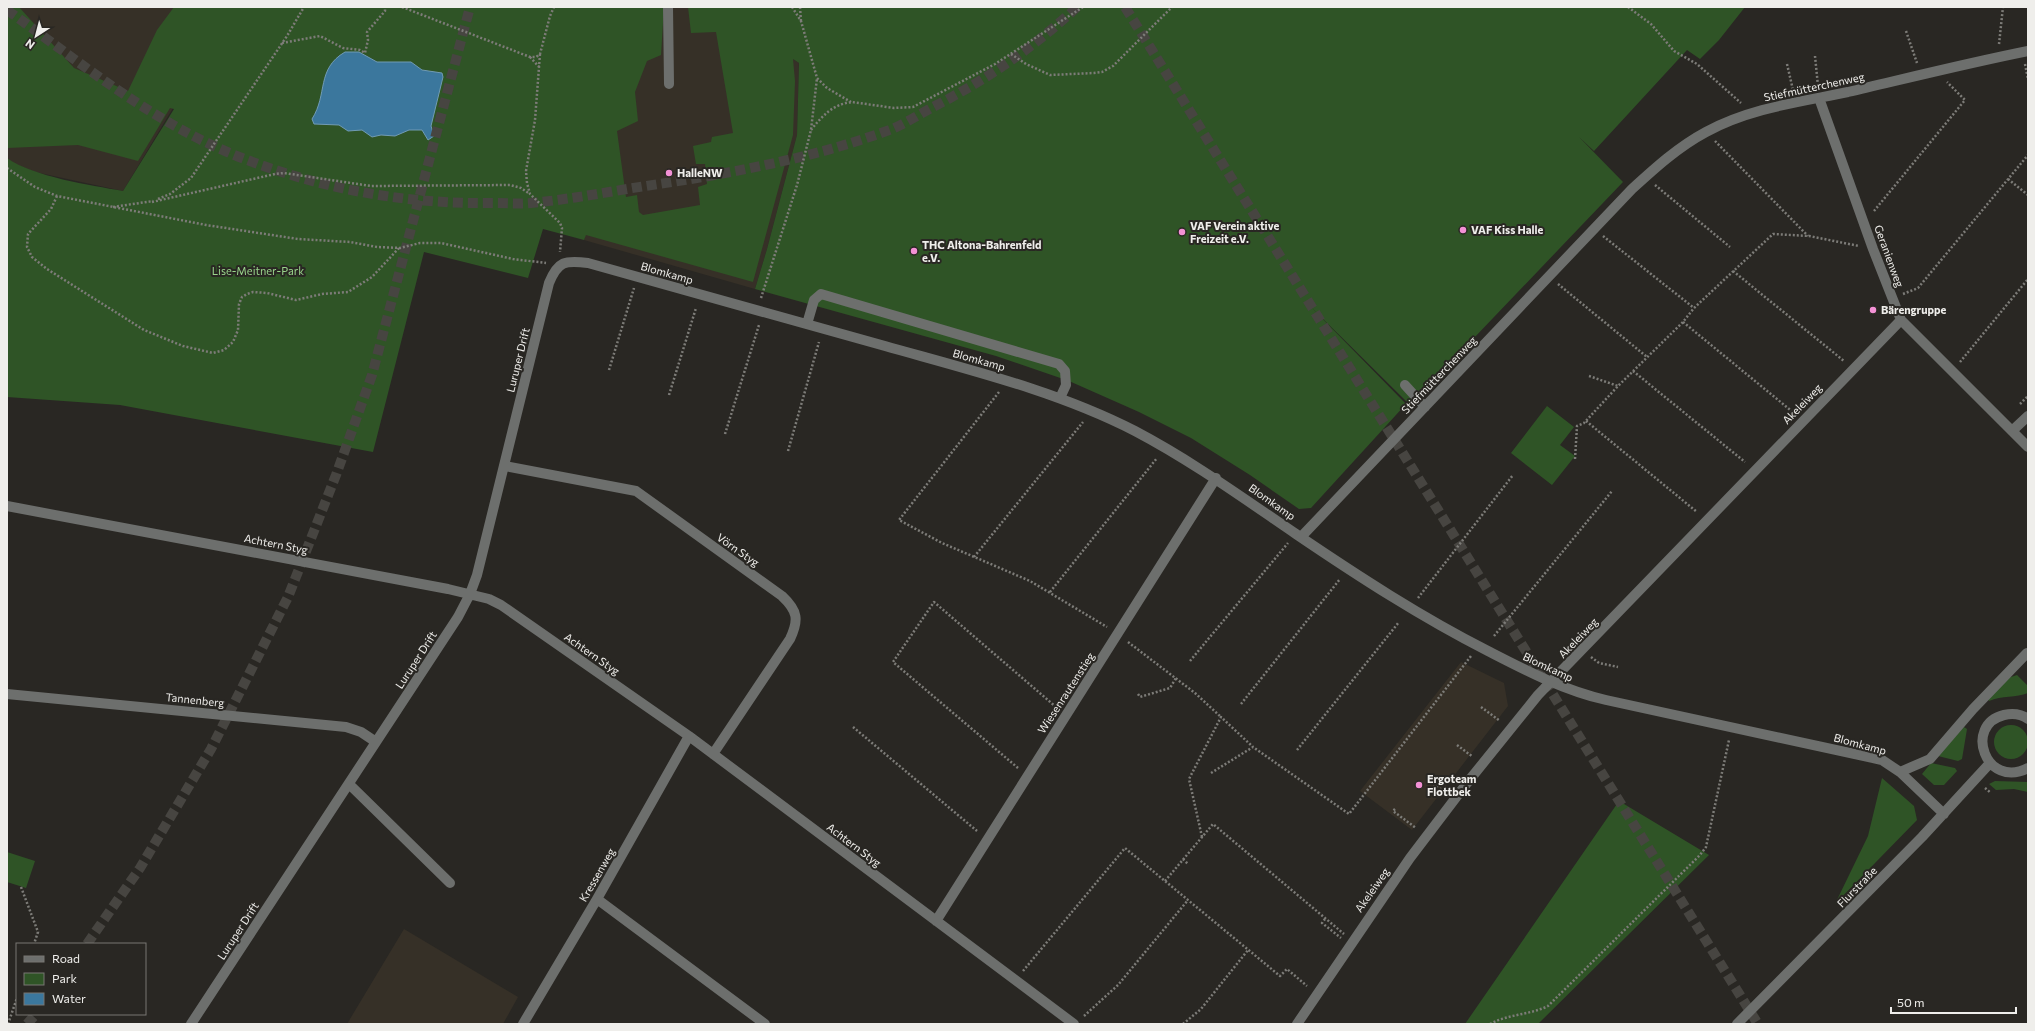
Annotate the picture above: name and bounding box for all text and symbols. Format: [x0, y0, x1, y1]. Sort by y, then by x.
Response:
north arrow [16, 16, 56, 56]
text: N [23, 37, 37, 52]
street label: Stiefmütterchenweg [1762, 69, 1865, 104]
place label: HalleNW [677, 166, 723, 179]
marker: HalleNW [664, 168, 674, 178]
place label: VAF Verein aktive Freizeit e.V. [1190, 219, 1279, 245]
place label: VAF Kiss Halle [1471, 223, 1543, 236]
street label: Geranienweg [1872, 223, 1907, 289]
marker: VAF Kiss Halle [1458, 225, 1468, 235]
marker: VAF Verein aktive Freizeit e.V. [1177, 227, 1187, 237]
place label: THC Altona-Bahrenfeld e.V. [922, 238, 1041, 264]
marker: THC Altona-Bahrenfeld e.V. [909, 246, 919, 256]
street label: Blomkamp [639, 259, 695, 286]
park label: Lise-Meitner-Park [212, 264, 304, 277]
place label: Bärengruppe [1881, 303, 1946, 316]
marker: Bärengruppe [1868, 305, 1878, 315]
street label: Luruper Drift [503, 326, 532, 393]
street label: Stiefmütterchenweg [1398, 333, 1479, 416]
street label: Blomkamp [951, 346, 1007, 373]
street label: Akeleiweg [1779, 381, 1824, 426]
street label: Blomkamp [1246, 481, 1298, 522]
street label: Vörn Styg [715, 530, 762, 569]
street label: Achtern Styg [243, 531, 309, 556]
street label: Akeleiweg [1555, 615, 1600, 660]
street label: Luruper Drift [392, 628, 439, 691]
street label: Achtern Styg [562, 630, 622, 677]
street label: Blomkamp [1521, 649, 1575, 684]
street label: Wiesenrautenstieg [1035, 650, 1097, 736]
street label: Tannenberg [165, 690, 225, 709]
street label: Blomkamp [1832, 730, 1888, 757]
place label: Ergoteam Flottbek [1427, 772, 1477, 798]
marker: Ergoteam Flottbek [1414, 780, 1424, 790]
street label: Achtern Styg [825, 820, 884, 869]
street label: Kressenweg [576, 846, 617, 904]
street label: Flurstraße [1834, 863, 1879, 910]
street label: Akeleiweg [1352, 865, 1392, 914]
street label: Luruper Drift [214, 899, 261, 962]
legend [16, 943, 146, 1015]
text: Road [52, 951, 80, 965]
text: Park [52, 971, 78, 985]
scale bar [1891, 989, 2016, 1015]
text: Water [52, 991, 86, 1005]
text: 50 m [1897, 995, 1925, 1009]

